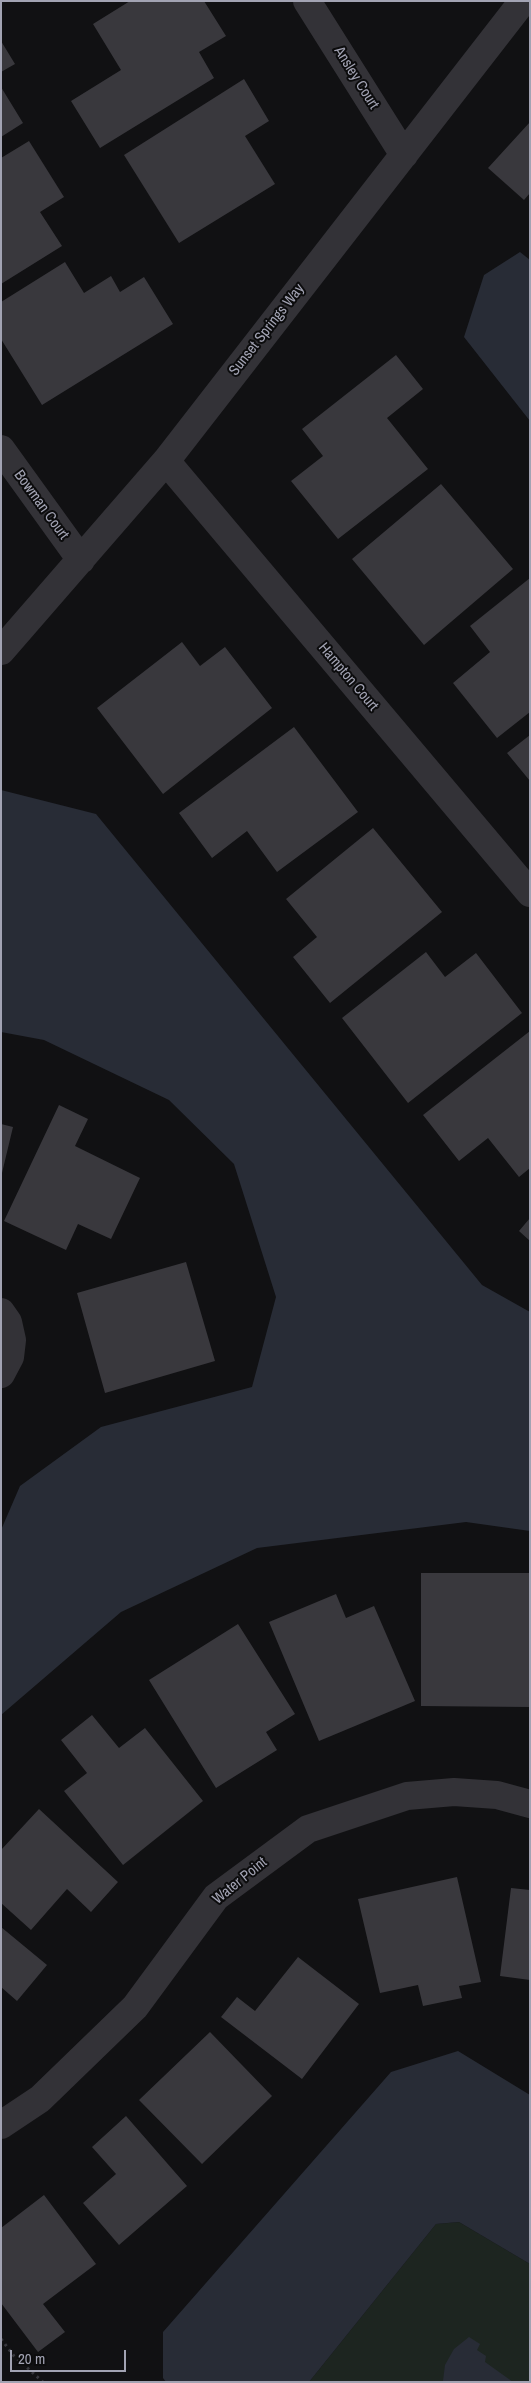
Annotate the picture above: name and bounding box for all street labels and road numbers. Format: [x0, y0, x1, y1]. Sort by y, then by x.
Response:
street label: Ansley Court [330, 43, 382, 113]
street label: Sunset Springs Way [226, 280, 308, 380]
street label: Bowman Court [10, 467, 72, 543]
street label: Hampton Court [314, 639, 382, 715]
street label: Water Point [209, 1854, 271, 1908]

